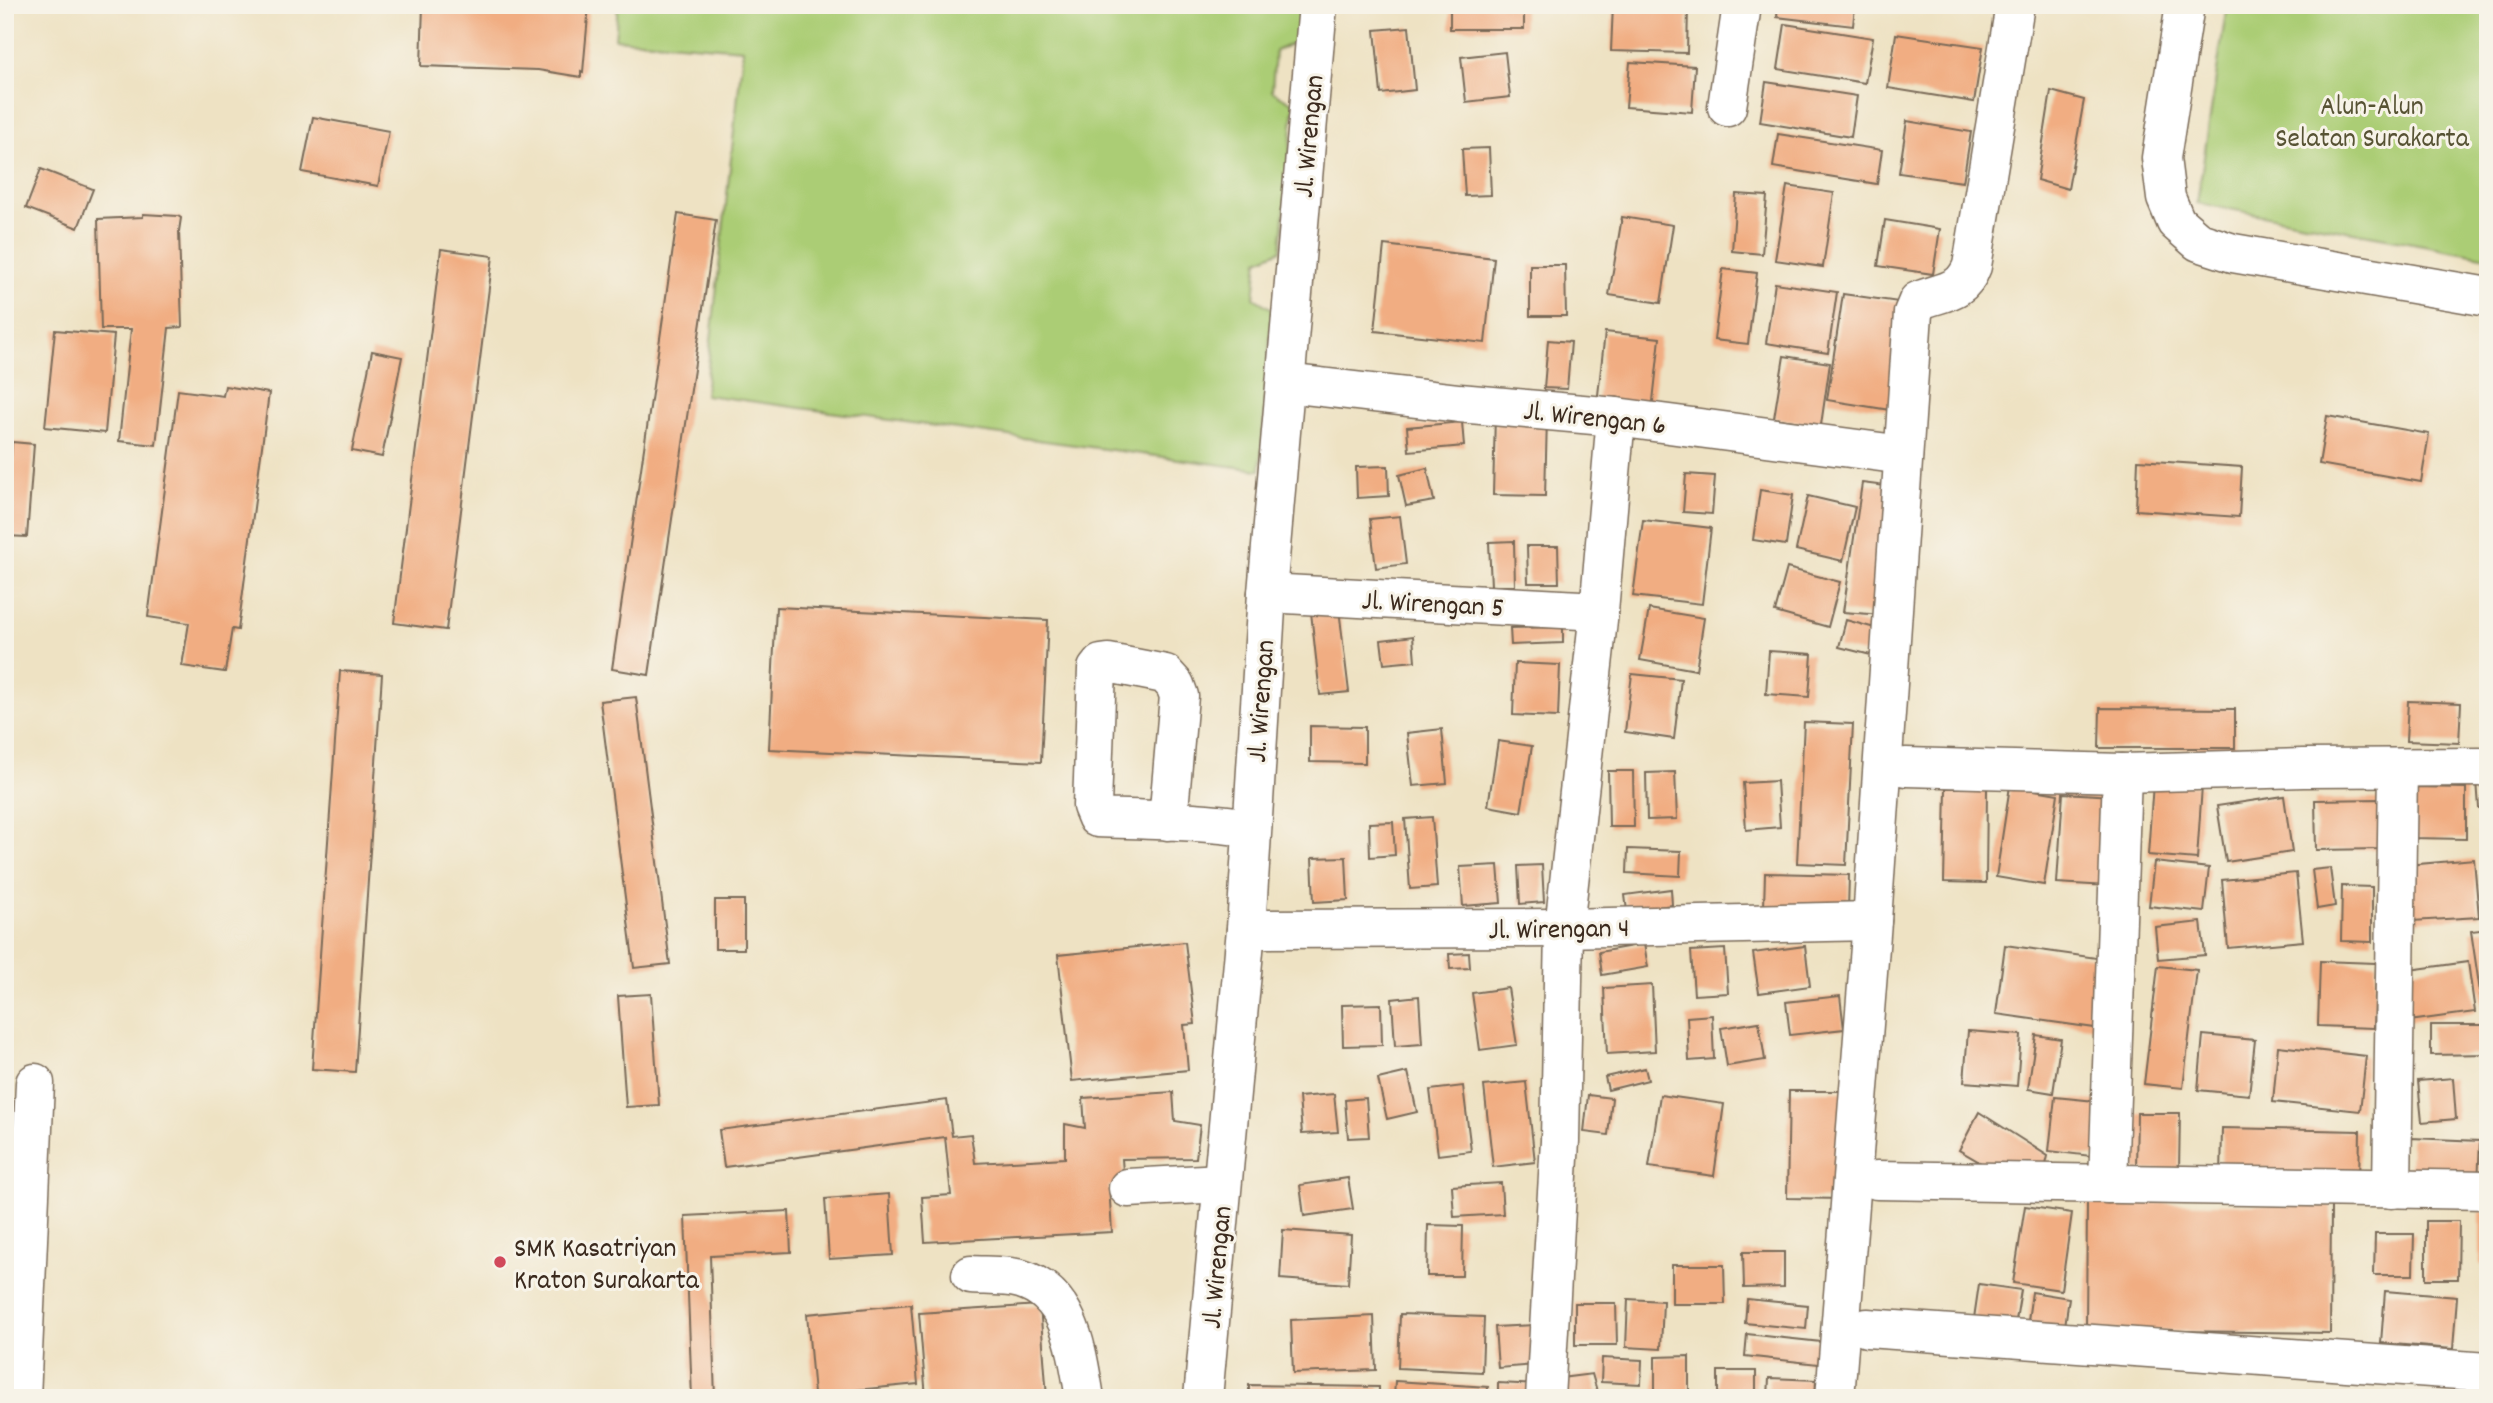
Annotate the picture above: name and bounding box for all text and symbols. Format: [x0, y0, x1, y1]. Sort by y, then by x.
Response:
street label: Jl. Wirengan [1287, 73, 1337, 199]
park label: Alun-Alun Selatan Surakarta [2275, 89, 2470, 161]
street label: Jl. Wirengan 6 [1521, 394, 1668, 448]
street label: Jl. Wirengan 5 [1361, 583, 1505, 631]
street label: Jl. Wirengan [1240, 639, 1288, 764]
street label: Jl. Wirengan 4 [1488, 911, 1630, 953]
street label: Jl. Wirengan [1195, 1204, 1245, 1330]
place label: SMK Kasatriyan Kraton Surakarta [514, 1231, 700, 1303]
marker: SMK Kasatriyan Kraton Surakarta [492, 1254, 508, 1270]

